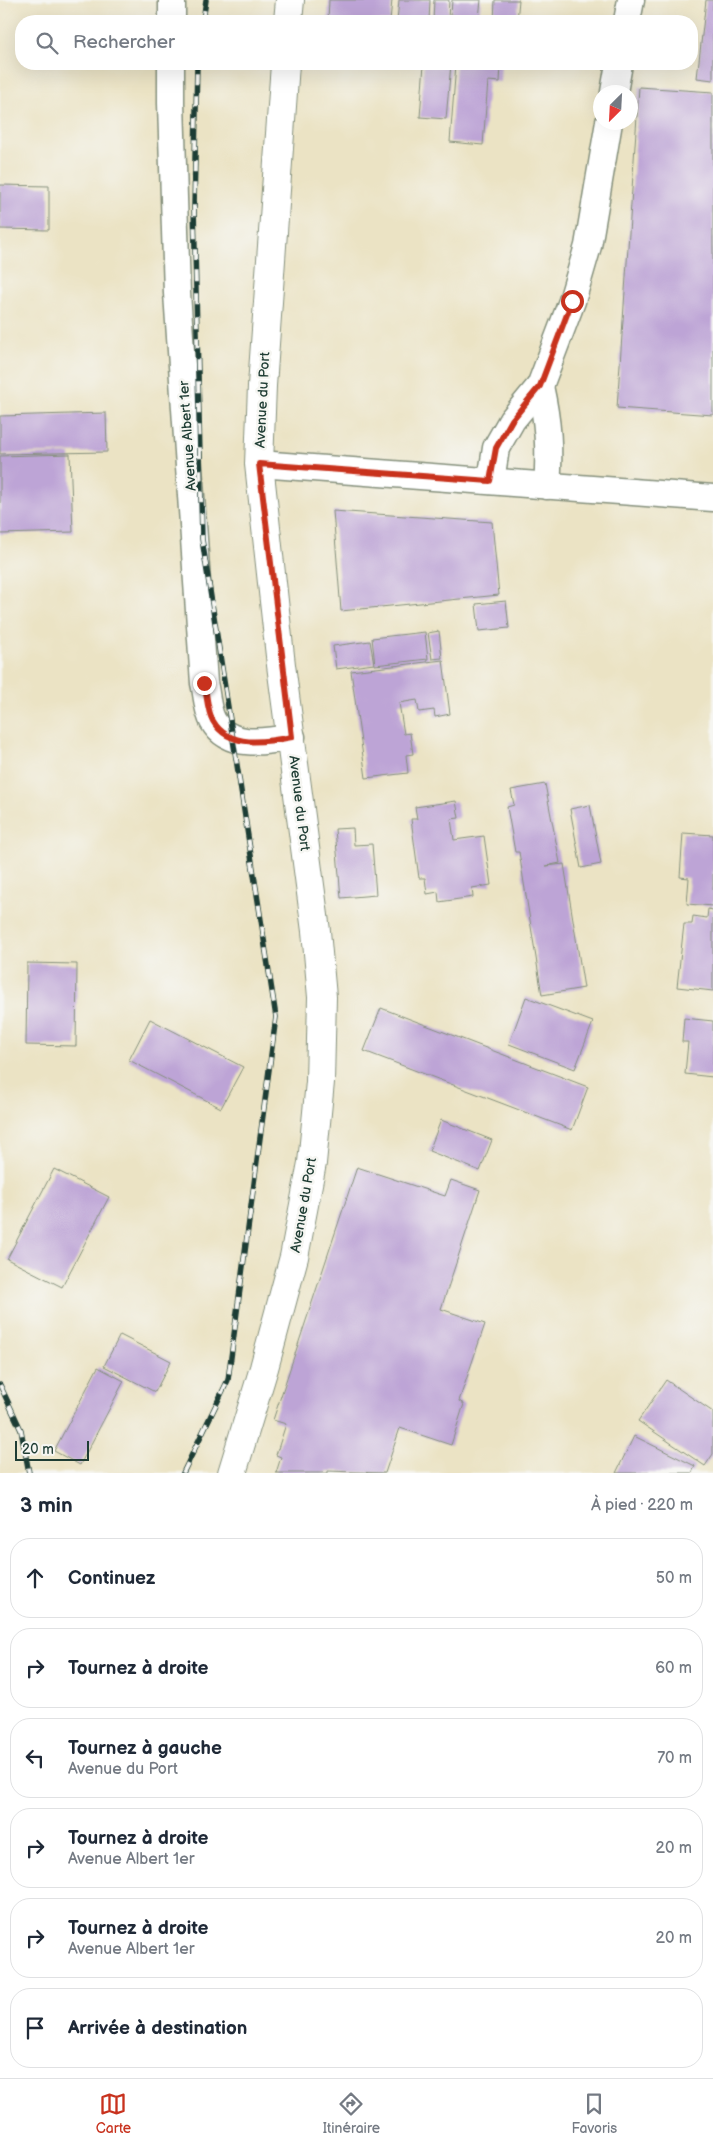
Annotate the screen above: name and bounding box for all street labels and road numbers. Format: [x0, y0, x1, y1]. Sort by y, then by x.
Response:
street label: Avenue du Port [251, 351, 274, 448]
street label: Avenue Albert 1er [175, 379, 200, 492]
street label: Avenue du Port [285, 754, 314, 852]
street label: Avenue du Port [287, 1156, 320, 1254]

